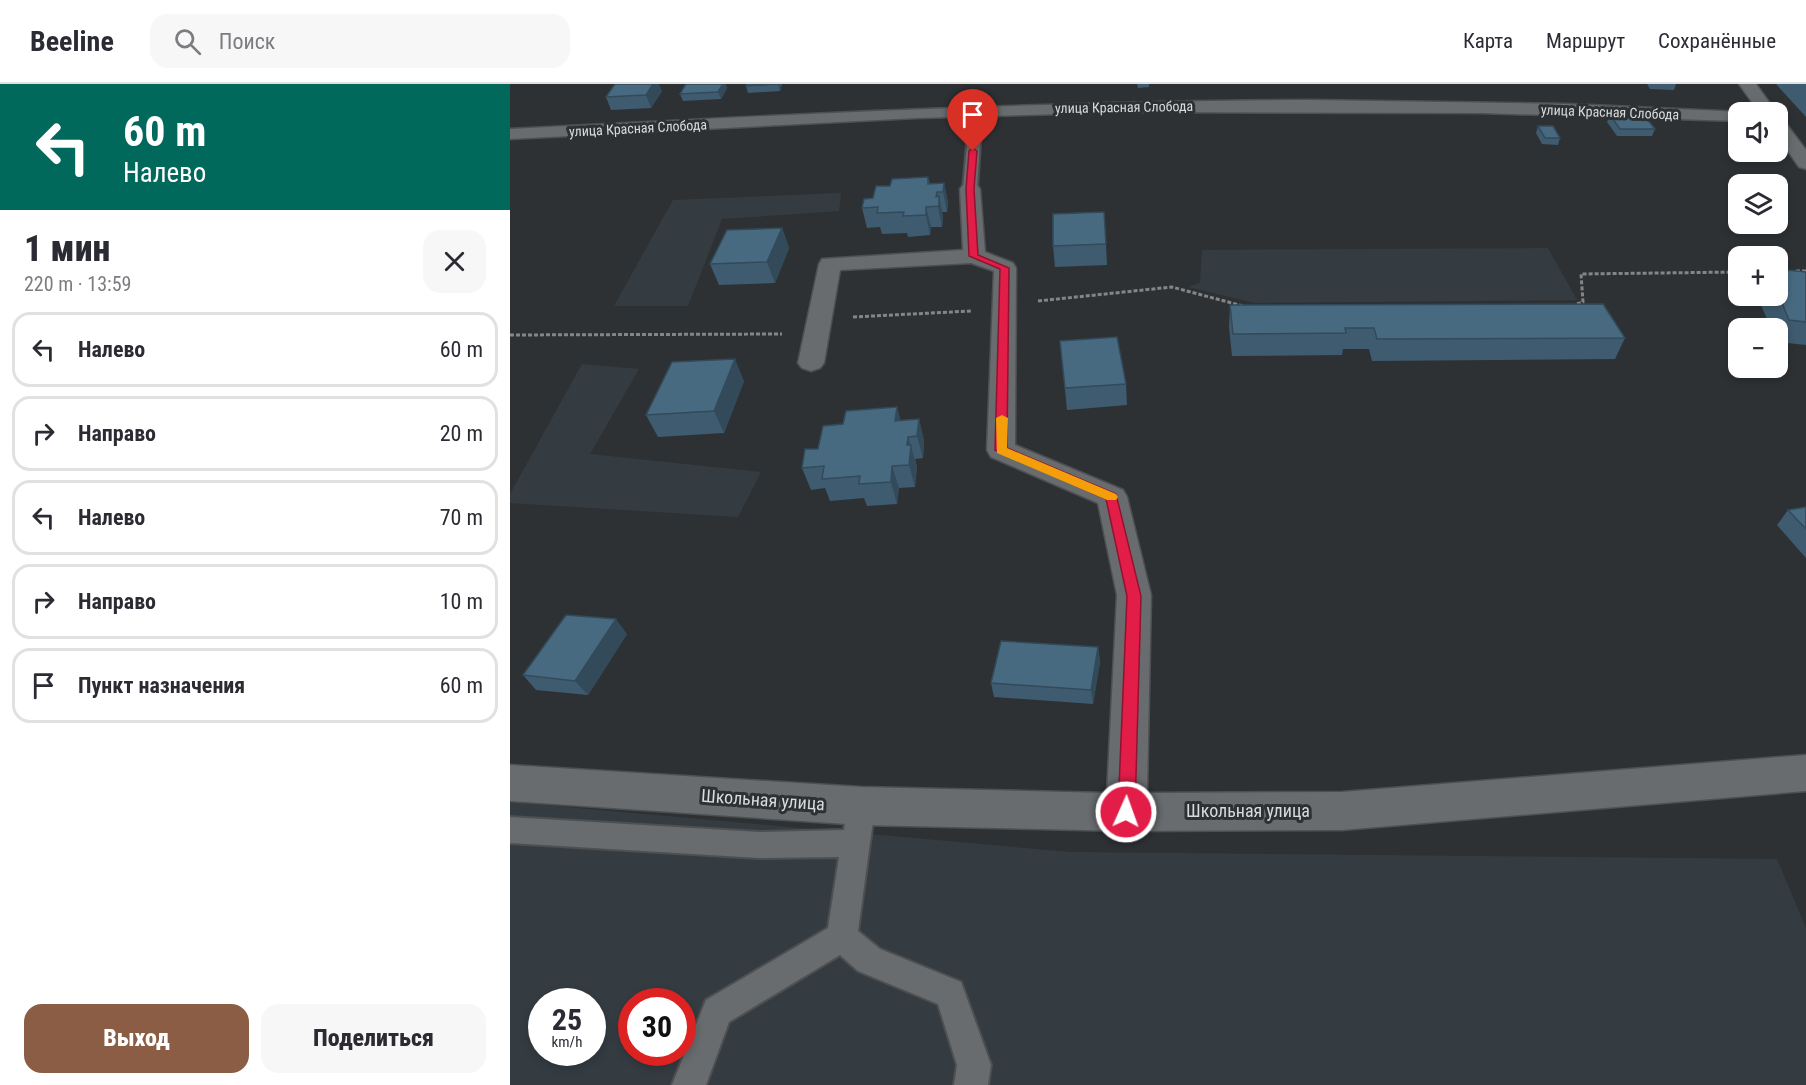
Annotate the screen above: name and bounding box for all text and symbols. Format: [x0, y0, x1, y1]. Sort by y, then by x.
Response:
search box [150, 14, 570, 68]
text: Beeline [30, 25, 114, 58]
icon: search [171, 25, 204, 58]
text: Поиск [219, 29, 275, 54]
text: Карта [1463, 29, 1513, 53]
text: Маршрут [1546, 29, 1625, 53]
text: Сохранённые [1658, 29, 1776, 53]
pin [947, 89, 998, 151]
icon: arrive [956, 98, 989, 131]
street label: улица Красная Слобода [1055, 98, 1193, 116]
street label: улица Красная Слобода [1541, 102, 1679, 122]
map controls [1728, 102, 1788, 378]
button: sound [1728, 102, 1788, 162]
text: 60 m [123, 107, 206, 156]
icon: left [24, 108, 102, 186]
street label: улица Красная Слобода [569, 116, 707, 140]
text: Налево [123, 157, 206, 189]
button: layers [1728, 174, 1788, 234]
text: 1 мин [24, 228, 110, 270]
button: close [423, 230, 486, 293]
button: + [1728, 246, 1788, 306]
text: 220 m · 13:59 [24, 272, 131, 296]
button: − [1728, 318, 1788, 378]
icon: left [27, 333, 60, 366]
text: Налево [78, 337, 145, 362]
text: 60 m [440, 337, 483, 362]
icon: right [27, 417, 60, 450]
text: Направо [78, 421, 156, 446]
text: 20 m [440, 421, 483, 446]
icon: left [27, 501, 60, 534]
text: Налево [78, 505, 145, 530]
text: 70 m [440, 505, 483, 530]
icon: right [27, 585, 60, 618]
text: Направо [78, 589, 156, 614]
text: 10 m [440, 589, 483, 614]
icon: arrive [27, 669, 60, 702]
text: Пункт назначения [78, 673, 245, 698]
text: 60 m [440, 673, 483, 698]
position arrow [1094, 780, 1158, 844]
street label: Школьная улица [700, 785, 826, 814]
street label: Школьная улица [1186, 800, 1310, 821]
speed limit sign: 30 [618, 988, 696, 1066]
text: 25 [552, 1002, 582, 1037]
button: Выход [24, 1004, 249, 1073]
button: Поделиться [261, 1004, 486, 1073]
text: km/h [552, 1033, 582, 1051]

